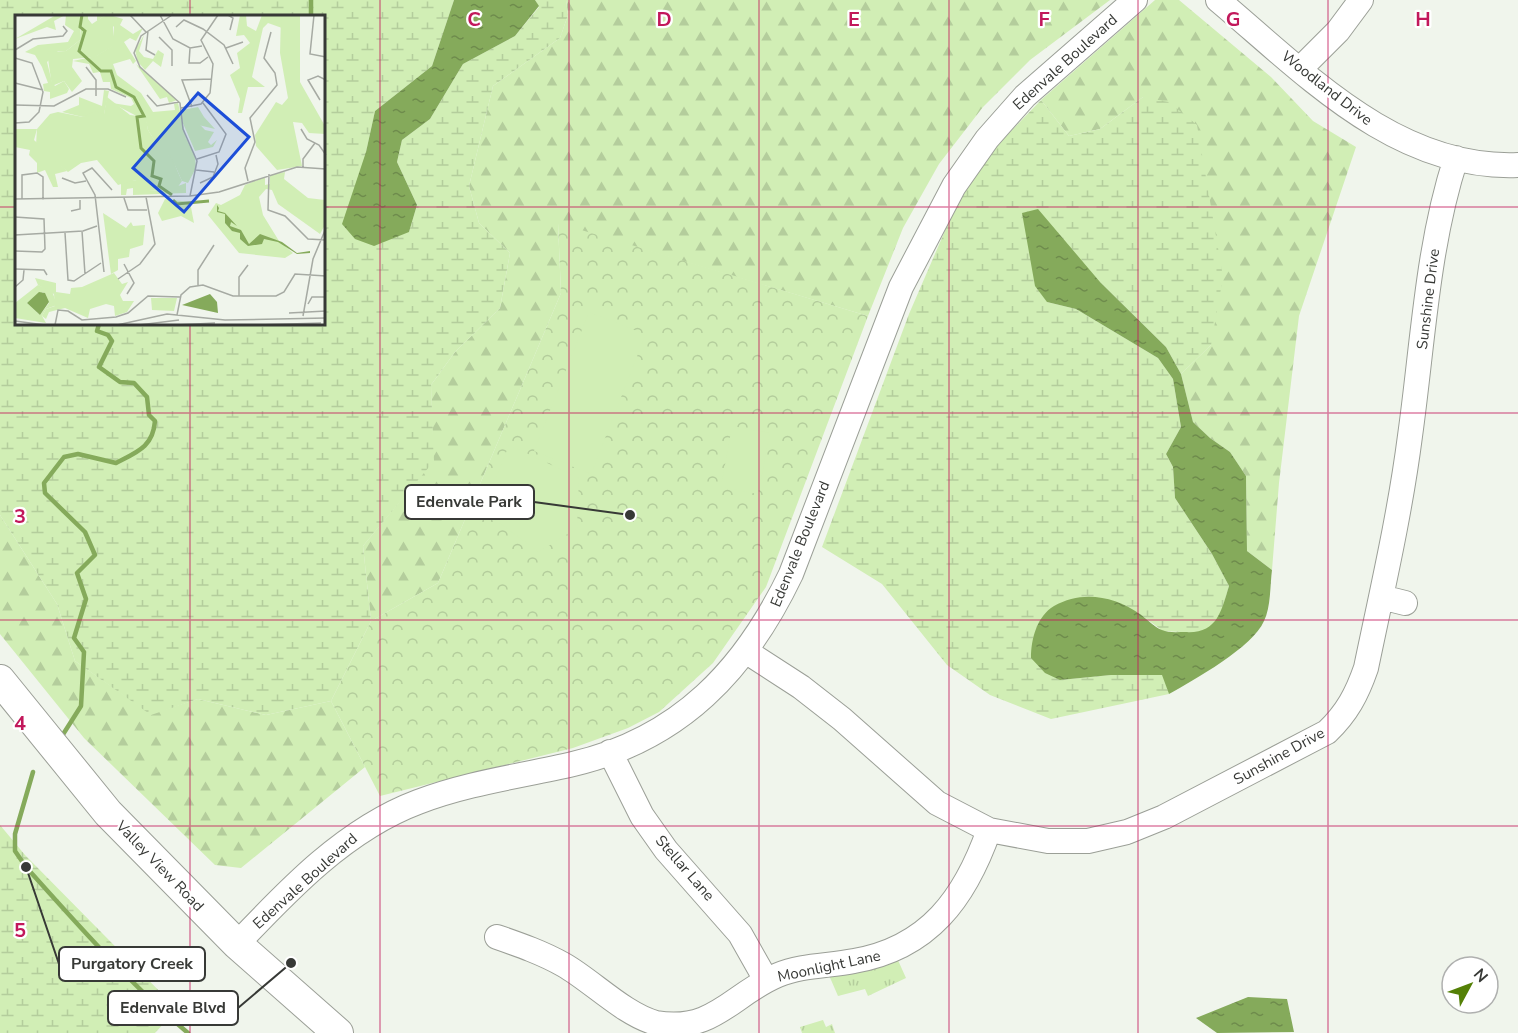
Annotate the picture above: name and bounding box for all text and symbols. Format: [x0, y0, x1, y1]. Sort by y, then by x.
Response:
text: C [467, 6, 481, 33]
text: D [656, 6, 672, 33]
text: E [848, 6, 860, 33]
text: F [1038, 6, 1050, 33]
text: G [1226, 6, 1240, 33]
text: H [1415, 6, 1431, 33]
street label: Edenvale Boulevard [1008, 10, 1122, 114]
inset map [15, 15, 326, 326]
street label: Woodland Drive [1277, 46, 1377, 130]
street label: Sunshine Drive [1412, 247, 1444, 350]
street label: Edenvale Boulevard [766, 478, 834, 610]
callout: Edenvale Park [405, 485, 534, 519]
text: Edenvale Park [416, 491, 522, 513]
text: 3 [14, 503, 26, 530]
text: 4 [14, 710, 26, 737]
street label: Sunshine Drive [1230, 723, 1328, 789]
street label: Valley View Road [111, 816, 208, 916]
street label: Edenvale Boulevard [248, 829, 362, 933]
street label: Stellar Lane [651, 831, 719, 905]
text: 5 [14, 917, 26, 944]
street label: Moonlight Lane [776, 945, 882, 987]
callout: Purgatory Creek [59, 947, 205, 981]
text: Purgatory Creek [71, 953, 193, 975]
north arrow [1440, 955, 1500, 1015]
text: N [1468, 964, 1493, 988]
callout: Edenvale Blvd [108, 991, 238, 1025]
text: Edenvale Blvd [120, 997, 226, 1019]

